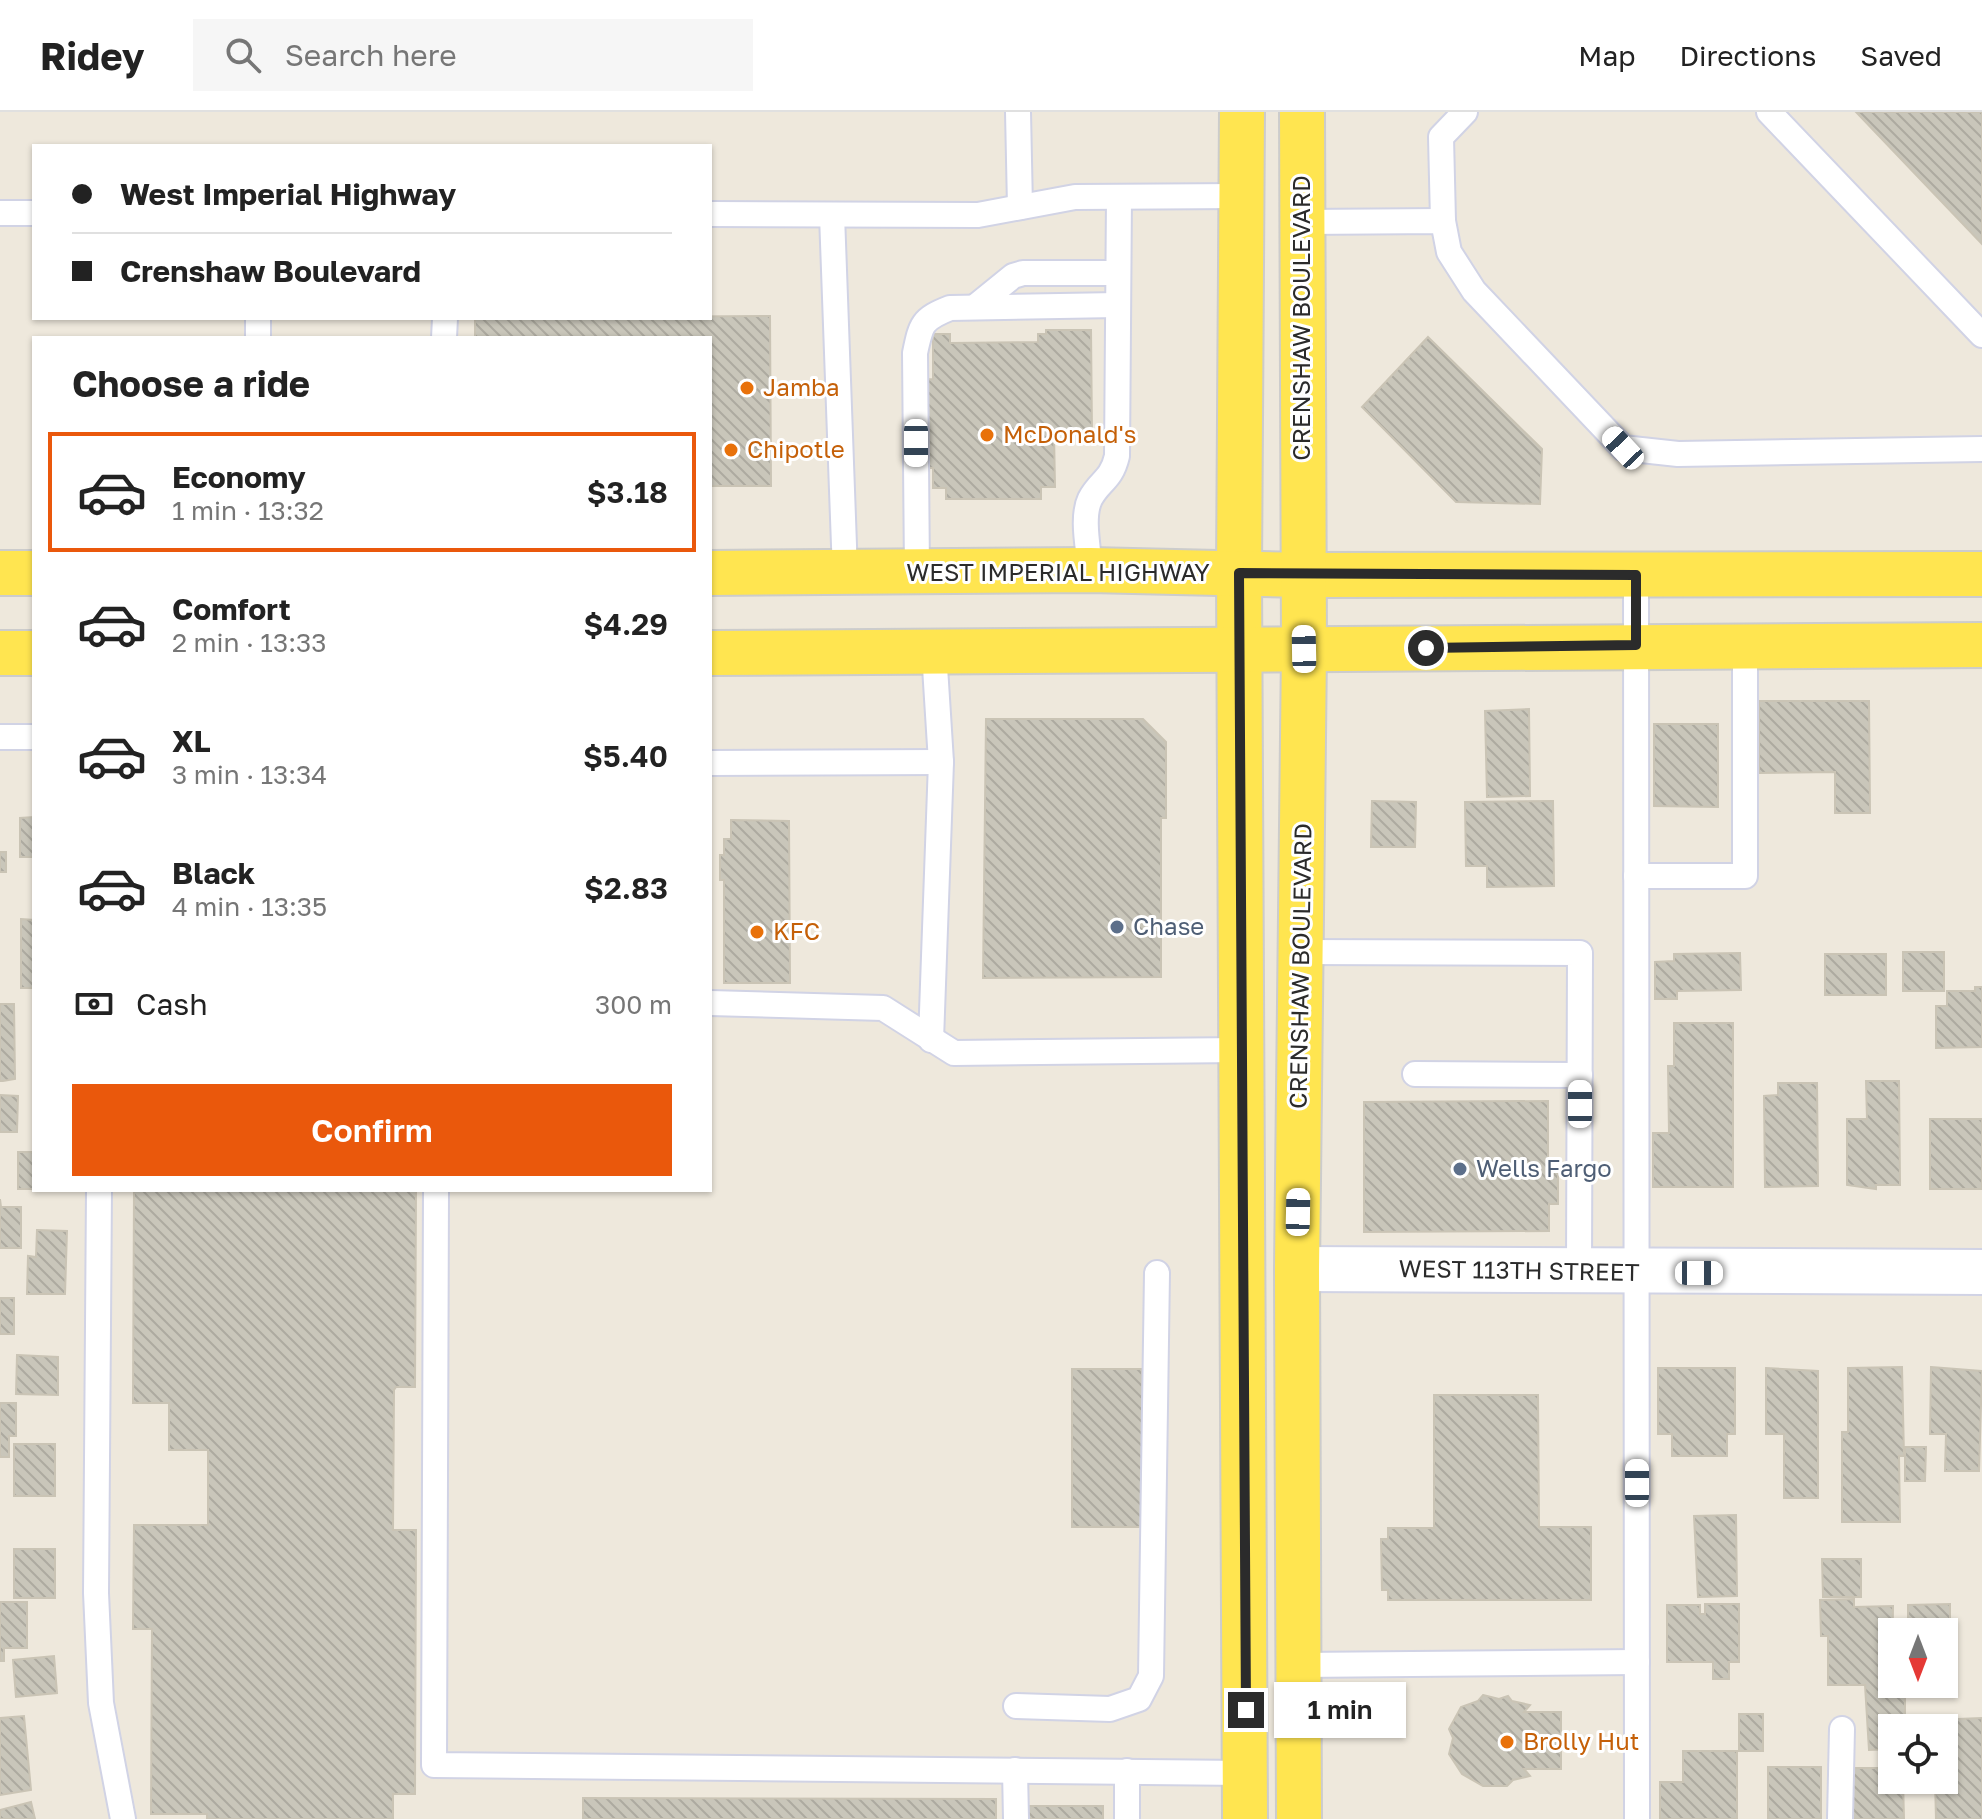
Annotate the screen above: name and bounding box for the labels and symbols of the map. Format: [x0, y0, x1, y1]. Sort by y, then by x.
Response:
street label: CRENSHAW BOULEVARD [1286, 175, 1315, 461]
place label: Jamba [763, 372, 839, 401]
marker: Jamba [738, 379, 756, 397]
car [904, 419, 928, 467]
place label: McDonald's [1003, 419, 1136, 448]
car [1598, 422, 1648, 474]
marker: McDonald's [978, 426, 996, 444]
place label: Chipotle [747, 434, 845, 463]
marker: Chipotle [722, 441, 740, 459]
street label: WEST IMPERIAL HIGHWAY [906, 557, 1210, 586]
car [1292, 625, 1316, 673]
route start [1408, 630, 1444, 666]
street label: CRENSHAW BOULEVARD [1283, 823, 1316, 1109]
place label: Chase [1133, 911, 1204, 940]
place label: KFC [773, 916, 820, 945]
marker: Chase [1108, 918, 1126, 936]
marker: KFC [748, 923, 766, 941]
car [1568, 1080, 1592, 1128]
place label: Wells Fargo [1476, 1153, 1612, 1182]
marker: Wells Fargo [1451, 1160, 1469, 1178]
car [1286, 1188, 1310, 1236]
street label: WEST 113TH STREET [1398, 1253, 1640, 1286]
car [1675, 1261, 1723, 1285]
car [1625, 1459, 1649, 1507]
north arrow [1878, 1618, 1958, 1698]
callout: 1 min [1274, 1682, 1406, 1738]
route end [1228, 1692, 1264, 1728]
place label: Brolly Hut [1523, 1726, 1639, 1755]
marker: Brolly Hut [1498, 1733, 1516, 1751]

